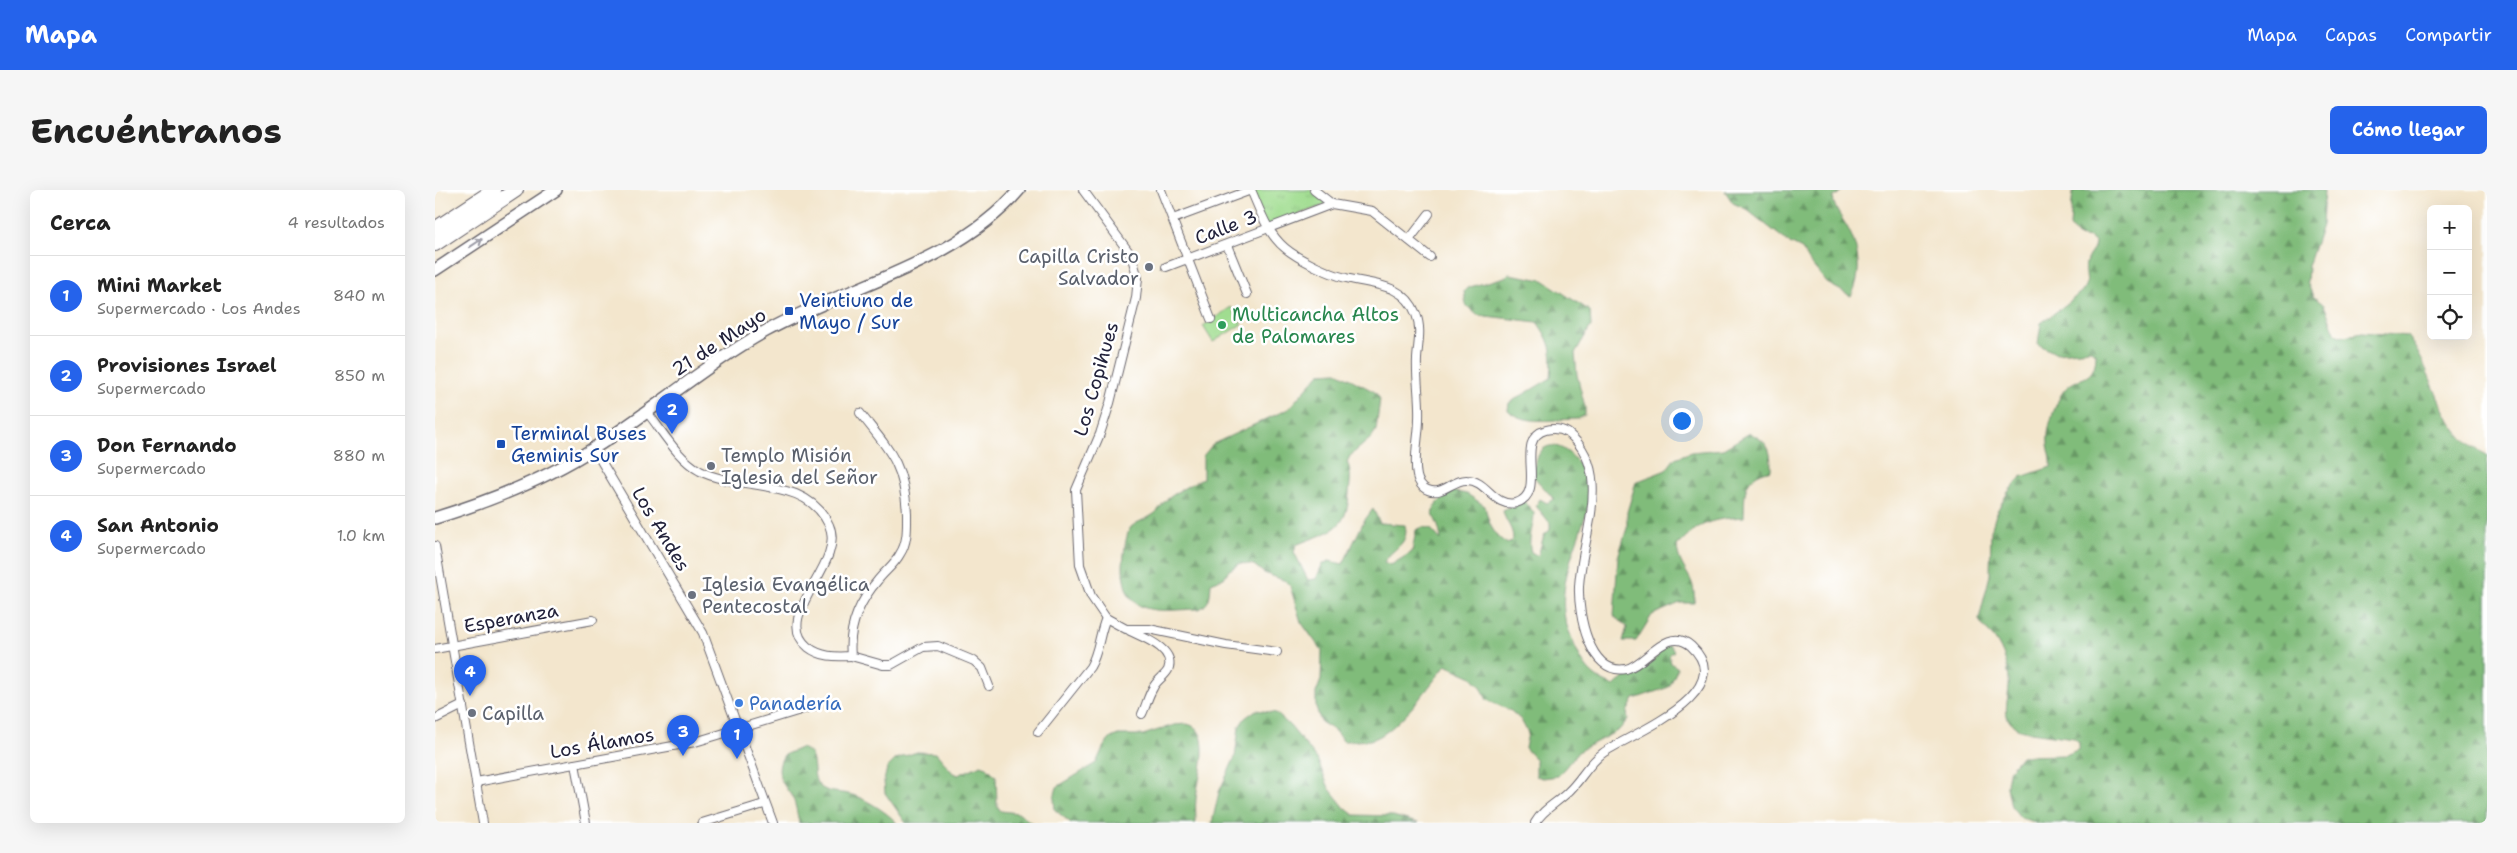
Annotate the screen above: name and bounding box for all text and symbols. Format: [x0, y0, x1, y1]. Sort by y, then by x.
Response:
text: Mapa [25, 19, 97, 51]
text: Mapa [2247, 23, 2297, 47]
text: Capas [2325, 23, 2377, 47]
text: Compartir [2405, 23, 2492, 47]
button: Cómo llegar [2330, 106, 2487, 154]
text: Encuéntranos [30, 107, 282, 154]
street label: Calle 3 [1191, 204, 1261, 250]
map controls [2427, 205, 2472, 340]
button: + [2427, 205, 2472, 250]
text: Cerca [50, 209, 111, 237]
text: 4 resultados [287, 212, 385, 233]
one-way arrow [468, 238, 482, 248]
place label: Capilla Cristo Salvador [1018, 244, 1139, 291]
button: − [2427, 250, 2472, 295]
marker: Capilla Cristo Salvador [1143, 261, 1155, 273]
text: Mini Market [97, 273, 222, 298]
text: 1 [62, 285, 70, 306]
text: 840 m [333, 285, 385, 306]
place label: Veintiuno de Mayo / Sur [799, 288, 914, 335]
button: locate [2427, 295, 2472, 340]
text: Supermercado · Los Andes [97, 298, 301, 319]
street label: 21 de Mayo [667, 302, 771, 382]
place label: Multicancha Altos de Palomares [1232, 302, 1399, 349]
marker: Veintiuno de Mayo / Sur [783, 305, 795, 317]
street label: Los Copihues [1068, 319, 1124, 439]
marker: Multicancha Altos de Palomares [1216, 319, 1228, 331]
text: Provisiones Israel [97, 353, 277, 378]
text: 2 [60, 365, 72, 386]
text: 850 m [334, 365, 385, 386]
text: Supermercado [97, 378, 206, 399]
pin: 2 [656, 393, 688, 434]
your location [1669, 408, 1695, 434]
place label: Terminal Buses Geminis Sur [511, 421, 647, 468]
text: Don Fernando [97, 433, 237, 458]
marker: Terminal Buses Geminis Sur [495, 438, 507, 450]
place label: Templo Misión Iglesia del Señor [721, 443, 878, 490]
text: 3 [60, 445, 72, 466]
text: 880 m [333, 445, 385, 466]
text: Supermercado [97, 458, 206, 479]
marker: Templo Misión Iglesia del Señor [705, 460, 717, 472]
street label: Los Andes [626, 482, 696, 576]
text: San Antonio [97, 513, 219, 538]
text: 4 [60, 525, 72, 546]
text: 1.0 km [337, 525, 385, 546]
text: Supermercado [97, 538, 206, 559]
place label: Iglesia Evangélica Pentecostal [702, 572, 870, 619]
marker: Iglesia Evangélica Pentecostal [686, 589, 698, 601]
street label: Esperanza [462, 597, 560, 639]
pin: 4 [454, 655, 486, 696]
place label: Panadería [749, 691, 842, 716]
marker: Panadería [733, 697, 745, 709]
place label: Capilla [482, 701, 544, 726]
marker: Capilla [466, 707, 478, 719]
pin: 3 [667, 715, 699, 756]
pin: 1 [721, 718, 753, 759]
street label: Los Álamos [548, 721, 656, 764]

